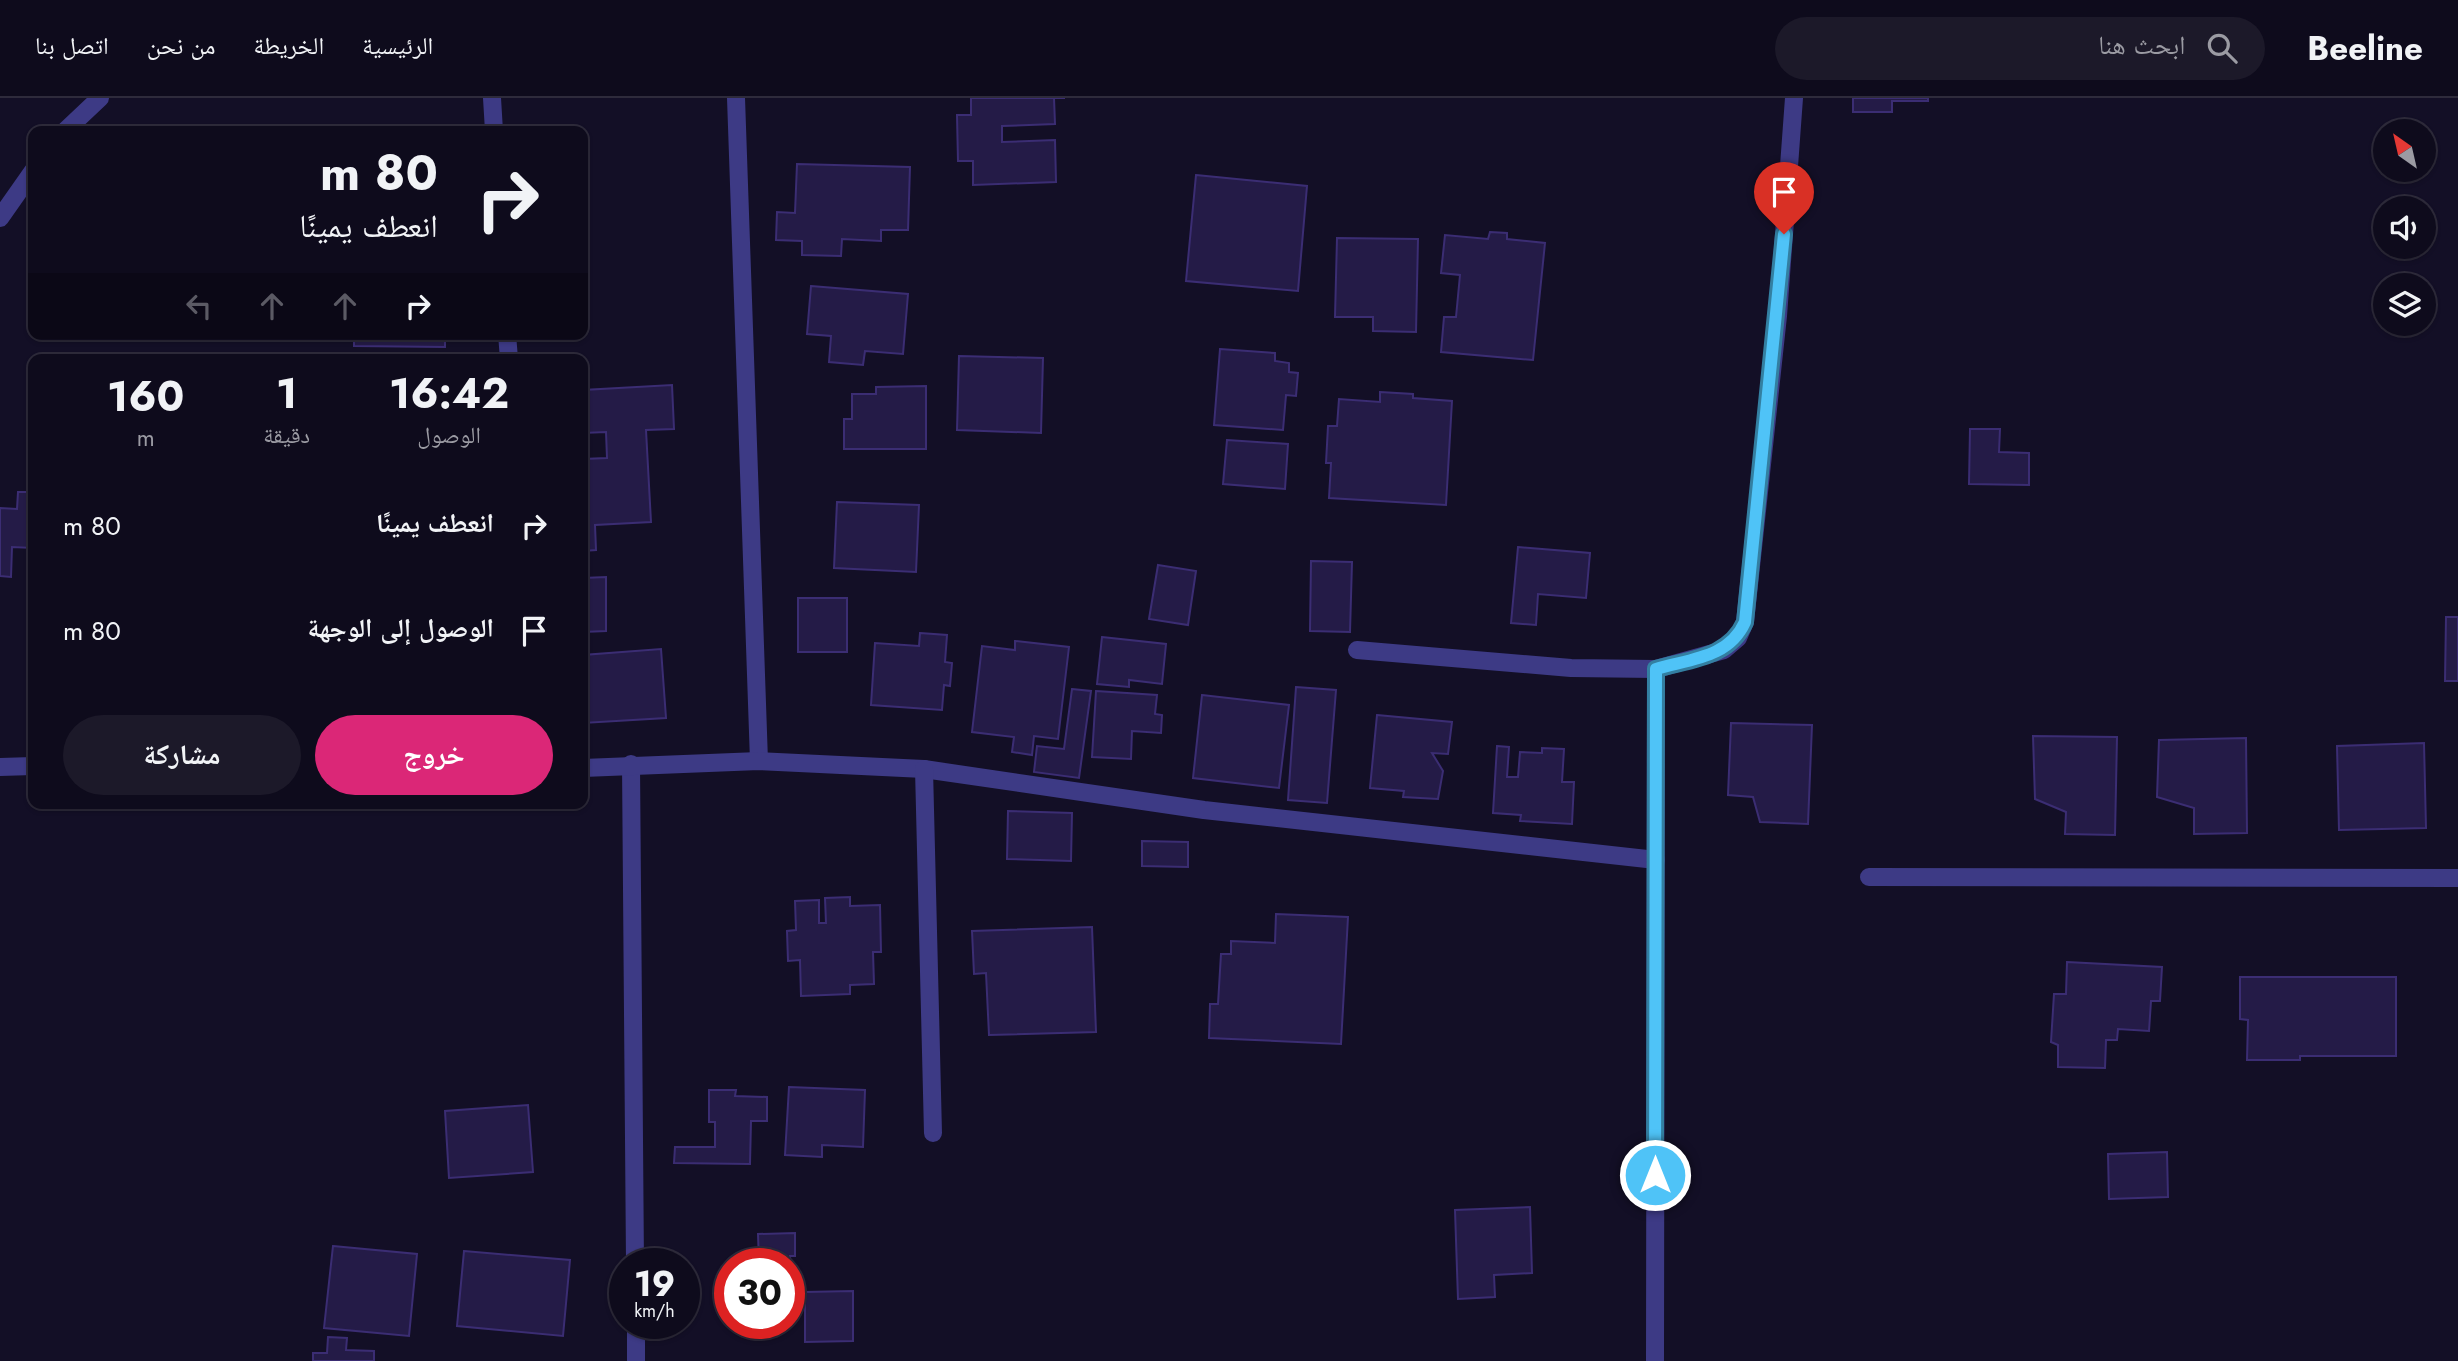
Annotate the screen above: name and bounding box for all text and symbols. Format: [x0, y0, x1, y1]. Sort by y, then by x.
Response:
search box [1775, 17, 2265, 80]
text: Beeline [2307, 25, 2423, 72]
text: ابحث هنا [2098, 26, 2185, 64]
text: اتصل بنا [35, 28, 109, 63]
text: من نحن [147, 28, 216, 63]
text: الخريطة [254, 28, 324, 63]
text: الرئيسية [362, 28, 433, 63]
icon: search [2203, 29, 2241, 67]
north arrow [2373, 119, 2436, 182]
map controls [2373, 119, 2436, 336]
text: 80 m [320, 138, 438, 208]
icon: right [462, 154, 553, 245]
pin [1754, 162, 1814, 234]
icon: arrive [1765, 173, 1803, 211]
button: sound [2373, 196, 2436, 259]
text: انعطف يمينًا [299, 203, 438, 249]
button: layers [2373, 273, 2436, 336]
icon: left [180, 287, 218, 325]
icon: ahead [253, 287, 291, 325]
icon: ahead [326, 287, 364, 325]
icon: right [399, 287, 437, 325]
text: 1 [276, 363, 297, 424]
text: 16:42 [389, 363, 509, 424]
text: 160 [107, 366, 184, 427]
text: دقيقة [263, 418, 310, 452]
text: الوصول [417, 418, 481, 452]
text: m [137, 421, 155, 455]
text: انعطف يمينًا [376, 504, 494, 542]
text: 80 m [63, 507, 121, 545]
icon: right [515, 507, 553, 545]
text: الوصول إلى الوجهة [307, 609, 494, 647]
text: 80 m [63, 612, 121, 650]
icon: arrive [515, 612, 553, 650]
button: مشاركة [63, 715, 301, 795]
button: خروج [315, 715, 553, 795]
position arrow [1618, 1138, 1692, 1212]
speed limit sign: 30 [714, 1248, 805, 1339]
text: 19 [634, 1259, 675, 1309]
text: km/h [634, 1298, 675, 1324]

